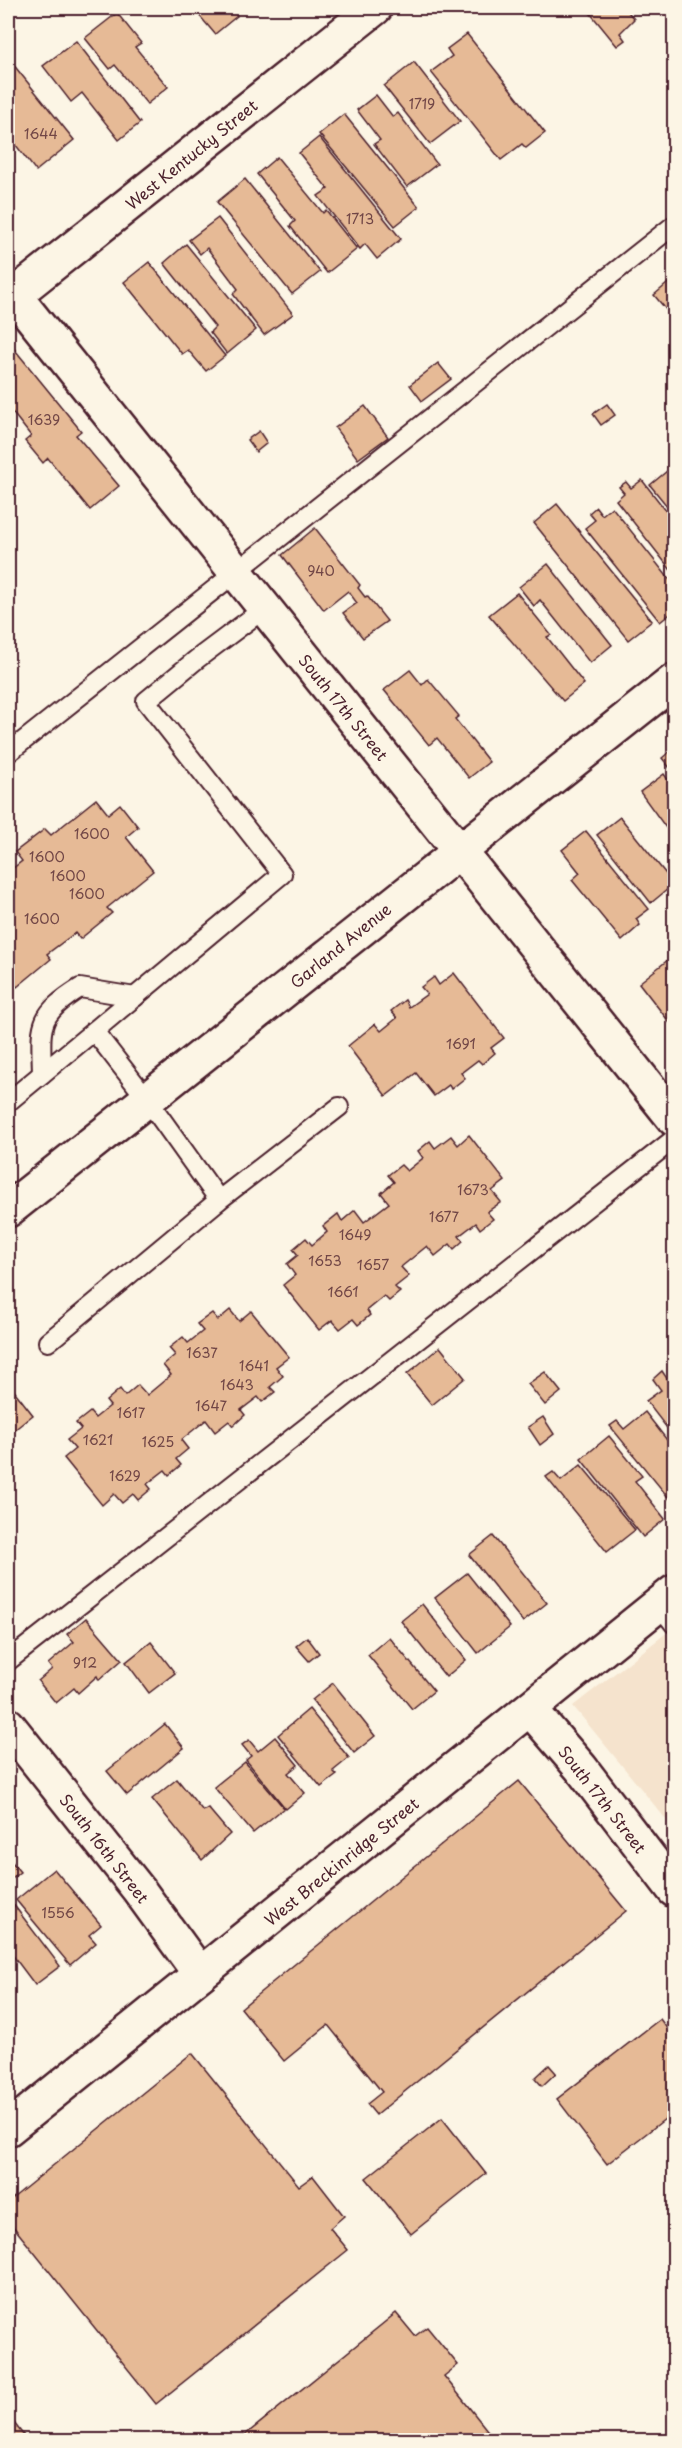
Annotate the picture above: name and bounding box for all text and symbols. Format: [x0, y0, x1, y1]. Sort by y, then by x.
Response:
street label: West Kentucky Street [120, 93, 263, 215]
house number: 1719 [409, 93, 435, 114]
house number: 1644 [24, 123, 58, 144]
house number: 1713 [346, 208, 374, 229]
house number: 1639 [28, 409, 60, 430]
house number: 940 [307, 560, 335, 581]
street label: South 17th Street [294, 649, 394, 765]
house number: 1600 [74, 823, 110, 844]
house number: 1600 [29, 846, 65, 867]
house number: 1600 [50, 865, 86, 886]
house number: 1600 [69, 883, 105, 904]
street label: Garland Avenue [284, 897, 396, 993]
house number: 1600 [24, 908, 60, 929]
house number: 1691 [446, 1033, 476, 1054]
house number: 1673 [457, 1179, 489, 1200]
house number: 1677 [429, 1206, 460, 1227]
house number: 1649 [339, 1224, 371, 1245]
house number: 1653 [308, 1250, 342, 1271]
house number: 1657 [357, 1254, 389, 1275]
house number: 1661 [327, 1281, 359, 1302]
house number: 1637 [186, 1342, 218, 1363]
house number: 1641 [239, 1355, 269, 1376]
house number: 1643 [220, 1374, 254, 1395]
house number: 1647 [195, 1395, 227, 1416]
house number: 1617 [117, 1402, 146, 1423]
house number: 1621 [83, 1429, 113, 1450]
house number: 1625 [142, 1431, 174, 1452]
house number: 1629 [109, 1465, 141, 1486]
house number: 912 [73, 1652, 97, 1673]
street label: South 17th Street [553, 1740, 653, 1858]
street label: South 16th Street [55, 1788, 155, 1908]
street label: West Breckinridge Street [259, 1791, 424, 1931]
house number: 1556 [41, 1902, 75, 1923]

